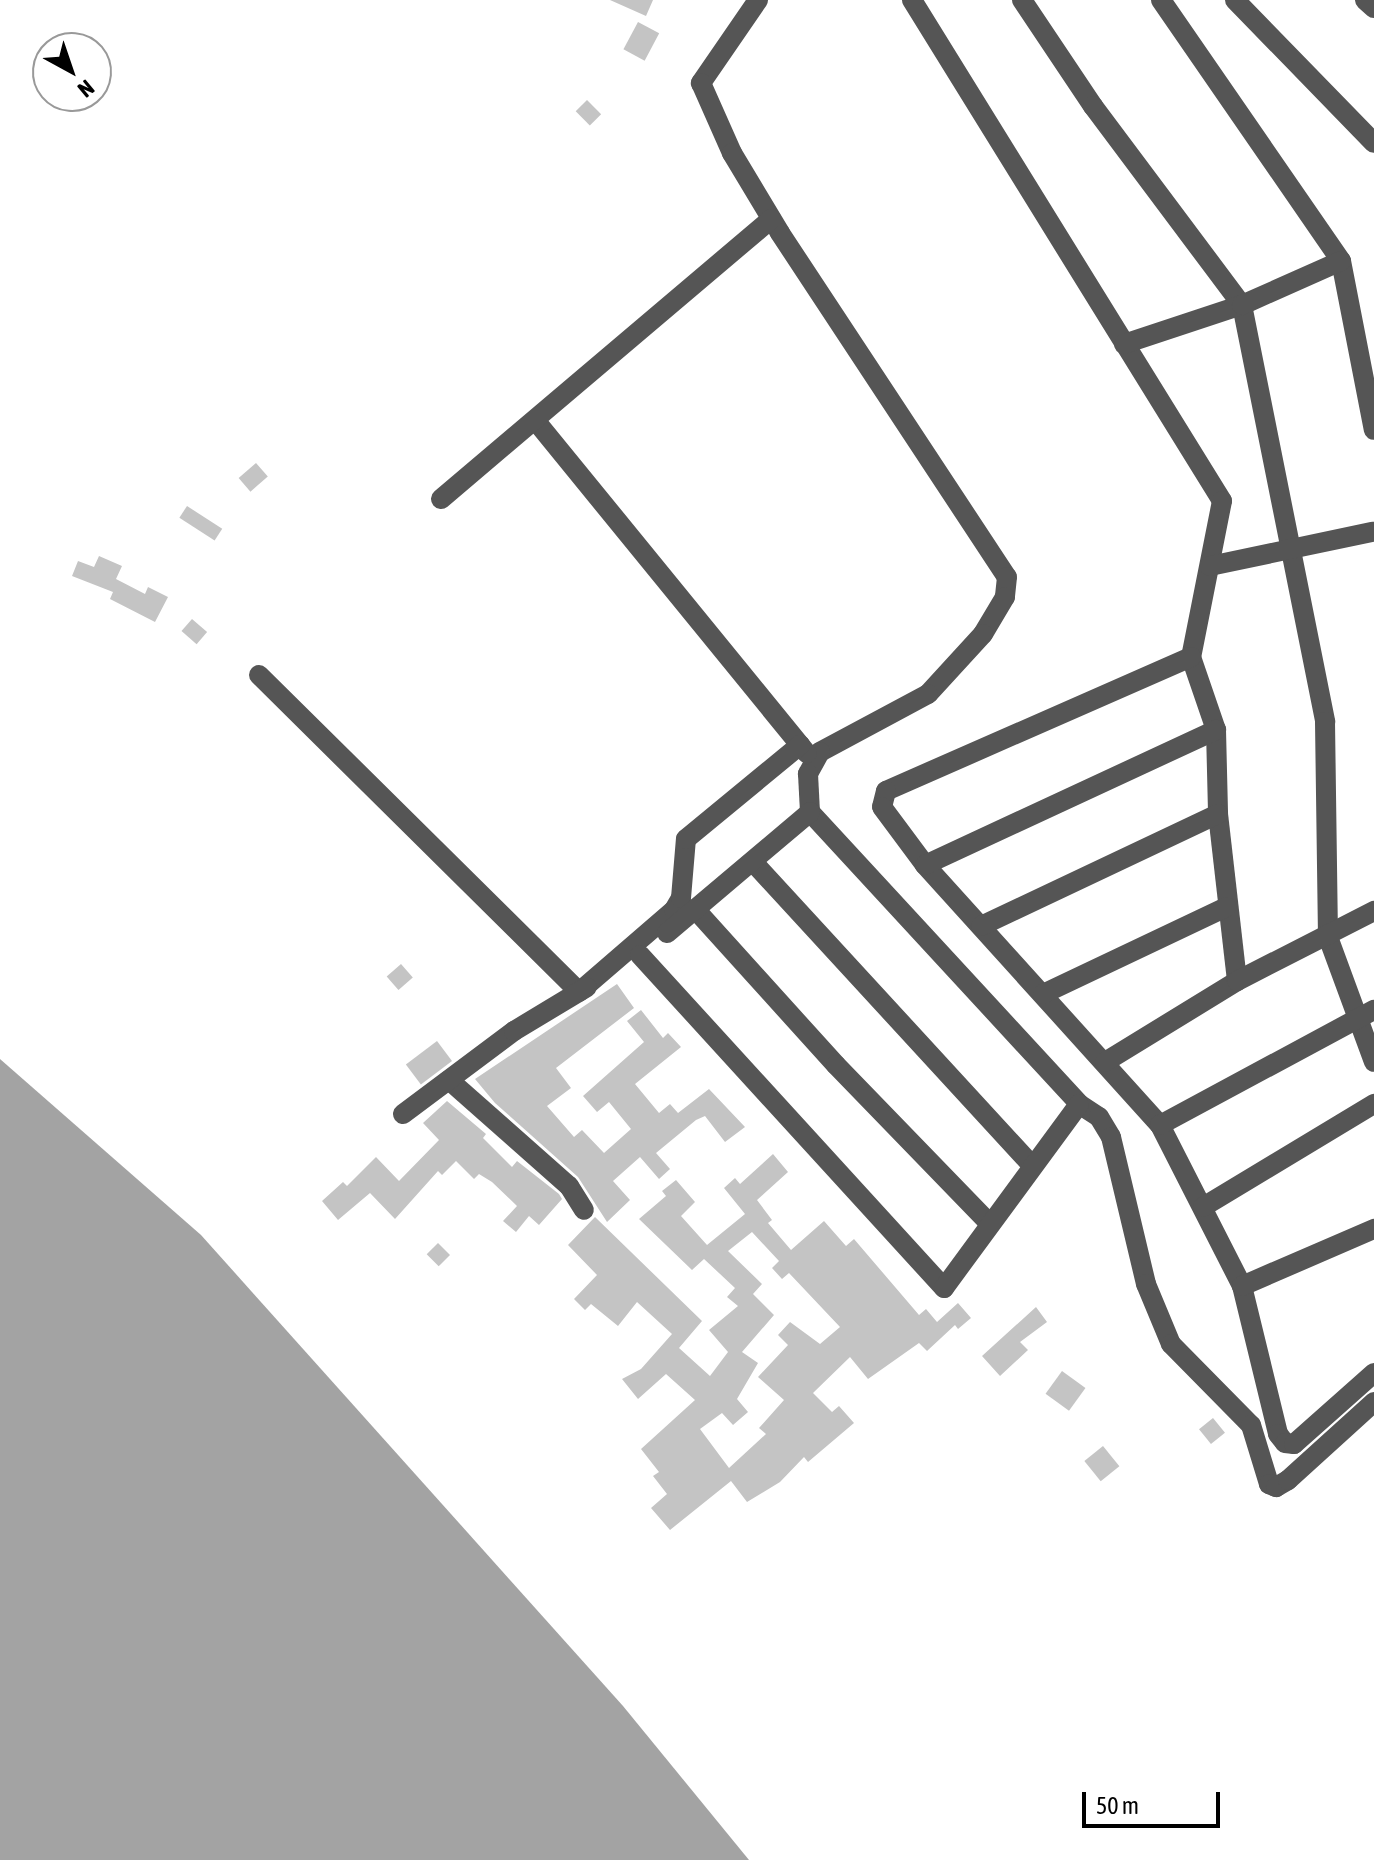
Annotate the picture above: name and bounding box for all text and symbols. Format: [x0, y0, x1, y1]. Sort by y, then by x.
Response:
north arrow [32, 32, 112, 112]
text: N [73, 75, 99, 103]
scale bar [1086, 1776, 1224, 1826]
text: 50 m [1096, 1792, 1139, 1819]

